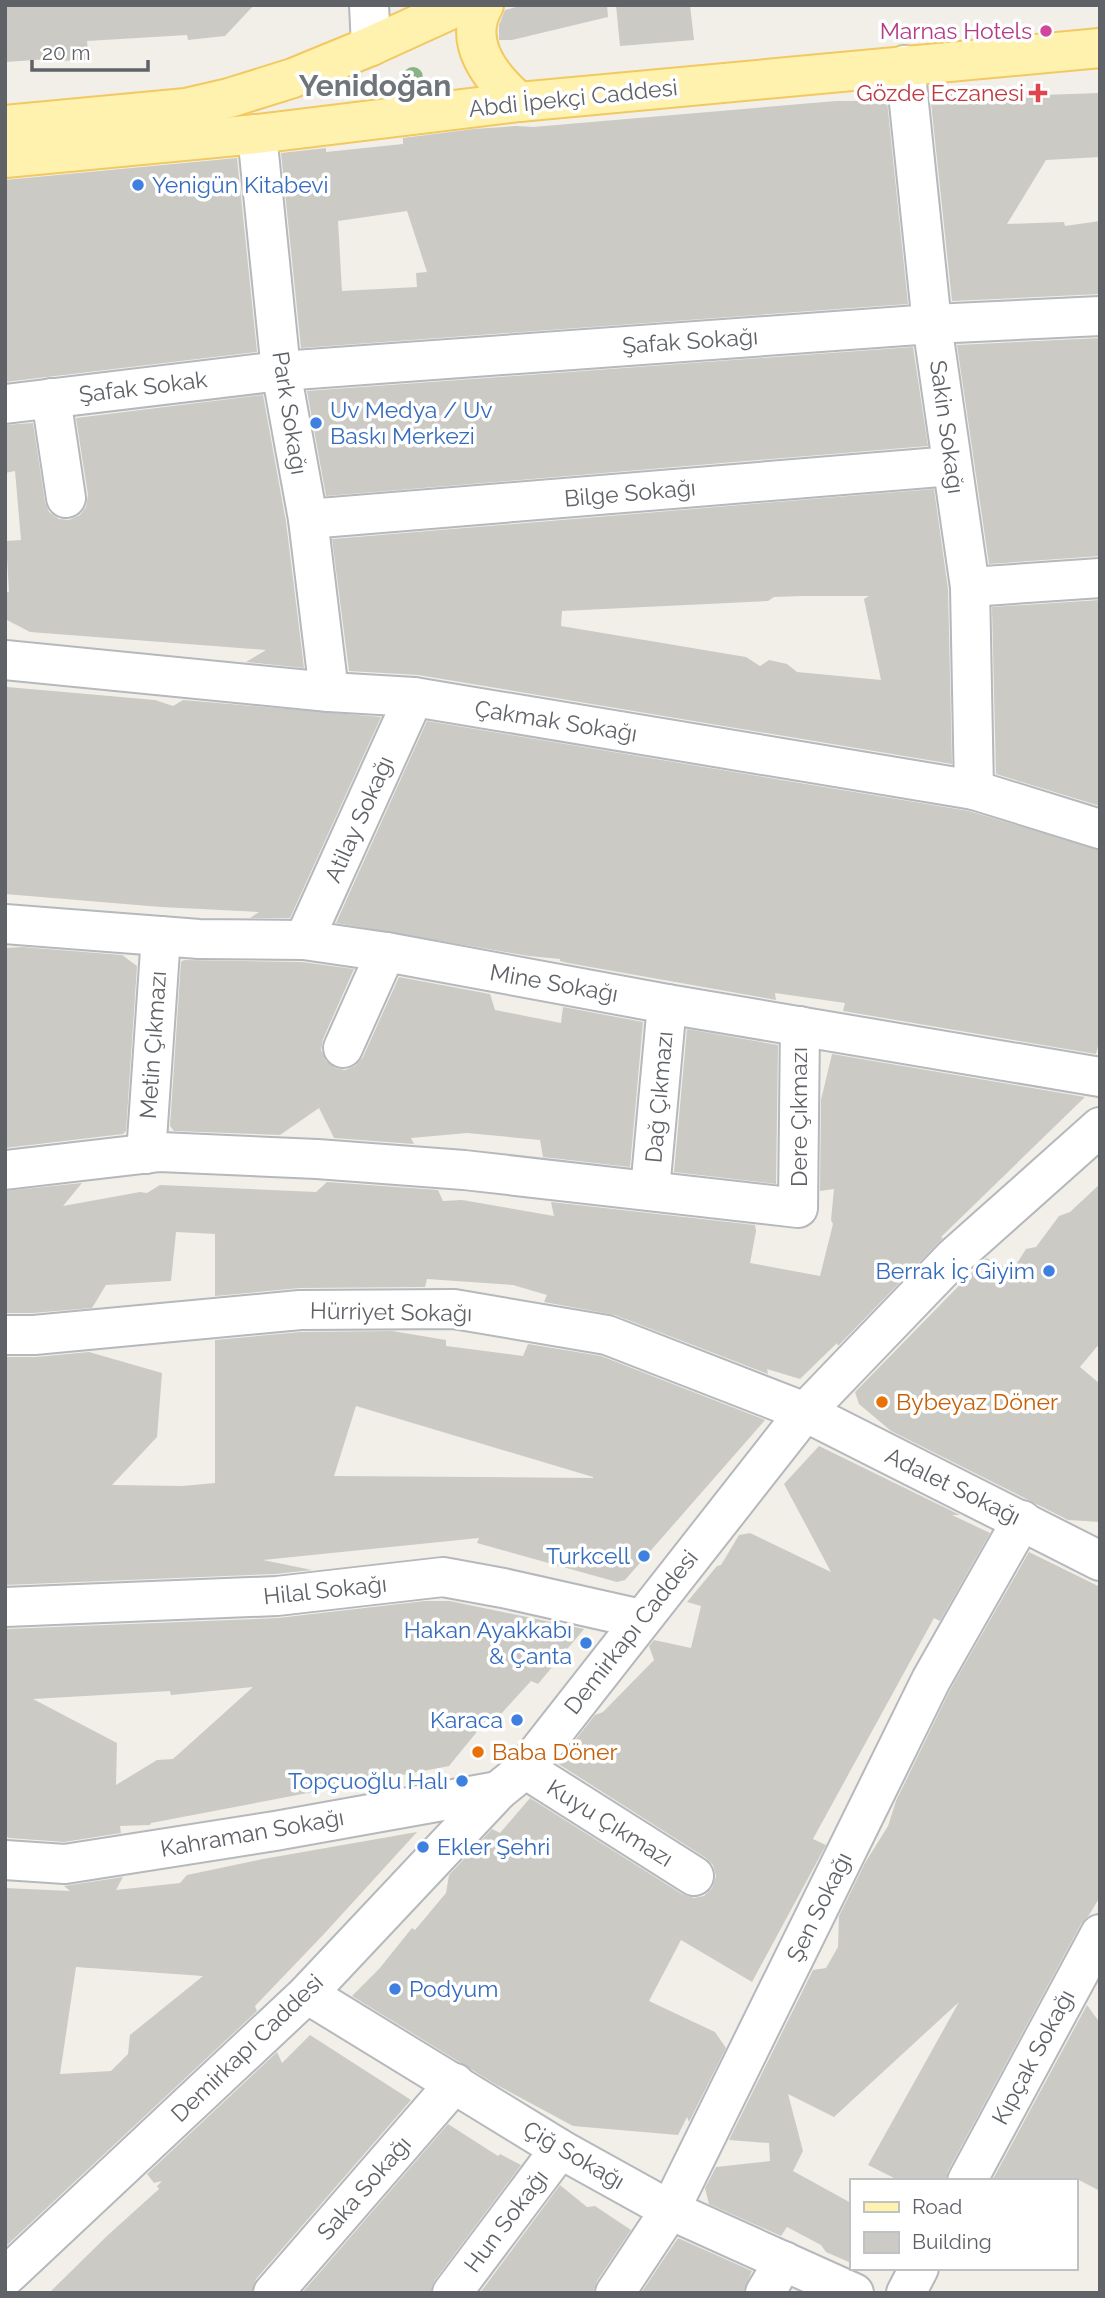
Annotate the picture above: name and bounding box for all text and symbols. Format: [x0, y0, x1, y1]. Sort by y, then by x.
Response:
place label: Marnas Hotels [880, 17, 1032, 44]
marker: Marnas Hotels [1038, 23, 1054, 39]
scale bar [32, 28, 147, 72]
text: 20 m [42, 40, 90, 65]
district label: Yenidoğan [299, 68, 451, 103]
street label: Abdi İpekçi Caddesi [467, 73, 679, 122]
place label: Gözde Eczanesi [856, 79, 1024, 106]
marker: Gözde Eczanesi [1030, 85, 1046, 101]
place label: Yenigün Kitabevi [152, 171, 329, 198]
marker: Yenigün Kitabevi [130, 177, 146, 193]
street label: Şafak Sokağı [621, 322, 759, 359]
street label: Park Sokağı [267, 349, 314, 476]
street label: Sakin Sokağı [925, 358, 970, 495]
street label: Şafak Sokak [77, 365, 209, 408]
place label: Uv Medya / Uv Baskı Merkezi [330, 396, 493, 449]
marker: Uv Medya / Uv Baskı Merkezi [308, 415, 324, 431]
street label: Bilge Sokağı [563, 473, 697, 512]
street label: Çakmak Sokağı [473, 694, 639, 747]
street label: Atilay Sokağı [319, 751, 398, 886]
street label: Mine Sokağı [488, 958, 620, 1007]
street label: Metin Çıkmazı [134, 970, 171, 1120]
street label: Dağ Çıkmazı [639, 1030, 678, 1164]
street label: Dere Çıkmazı [785, 1047, 812, 1187]
place label: Berrak İç Giyim [875, 1257, 1035, 1284]
marker: Berrak İç Giyim [1041, 1263, 1057, 1279]
street label: Hürriyet Sokağı [310, 1297, 472, 1326]
place label: Bybeyaz Döner [896, 1388, 1058, 1415]
marker: Bybeyaz Döner [874, 1394, 890, 1410]
street label: Adalet Sokağı [881, 1441, 1025, 1530]
place label: Turkcell [546, 1542, 631, 1569]
street label: Demirkapı Caddesi [558, 1544, 703, 1719]
marker: Turkcell [636, 1548, 652, 1564]
street label: Hilal Sokağı [262, 1570, 388, 1609]
place label: Hakan Ayakkabı & Çanta [404, 1616, 572, 1669]
marker: Hakan Ayakkabı & Çanta [578, 1635, 594, 1651]
place label: Karaca [430, 1706, 503, 1733]
marker: Karaca [509, 1712, 525, 1728]
place label: Baba Döner [492, 1738, 618, 1765]
marker: Baba Döner [470, 1744, 486, 1760]
place label: Topçuoğlu Halı [288, 1767, 448, 1794]
marker: Topçuoğlu Halı [454, 1773, 470, 1789]
street label: Kuyu Çıkmazı [542, 1773, 678, 1872]
street label: Kahraman Sokağı [158, 1803, 346, 1862]
place label: Ekler Şehri [437, 1833, 550, 1860]
marker: Ekler Şehri [415, 1839, 431, 1855]
street label: Şen Sokağı [780, 1848, 857, 1966]
street label: Demirkapı Caddesi [165, 1968, 328, 2127]
place label: Podyum [409, 1975, 498, 2002]
marker: Podyum [387, 1981, 403, 1997]
street label: Kıpçak Sokağı [986, 1985, 1079, 2129]
street label: Çiğ Sokağı [519, 2115, 630, 2194]
street label: Saka Sokağı [311, 2130, 416, 2245]
street label: Hun Sokağı [458, 2164, 553, 2277]
legend [850, 2179, 1077, 2270]
text: Road [912, 2194, 962, 2219]
text: Building [912, 2229, 992, 2254]

